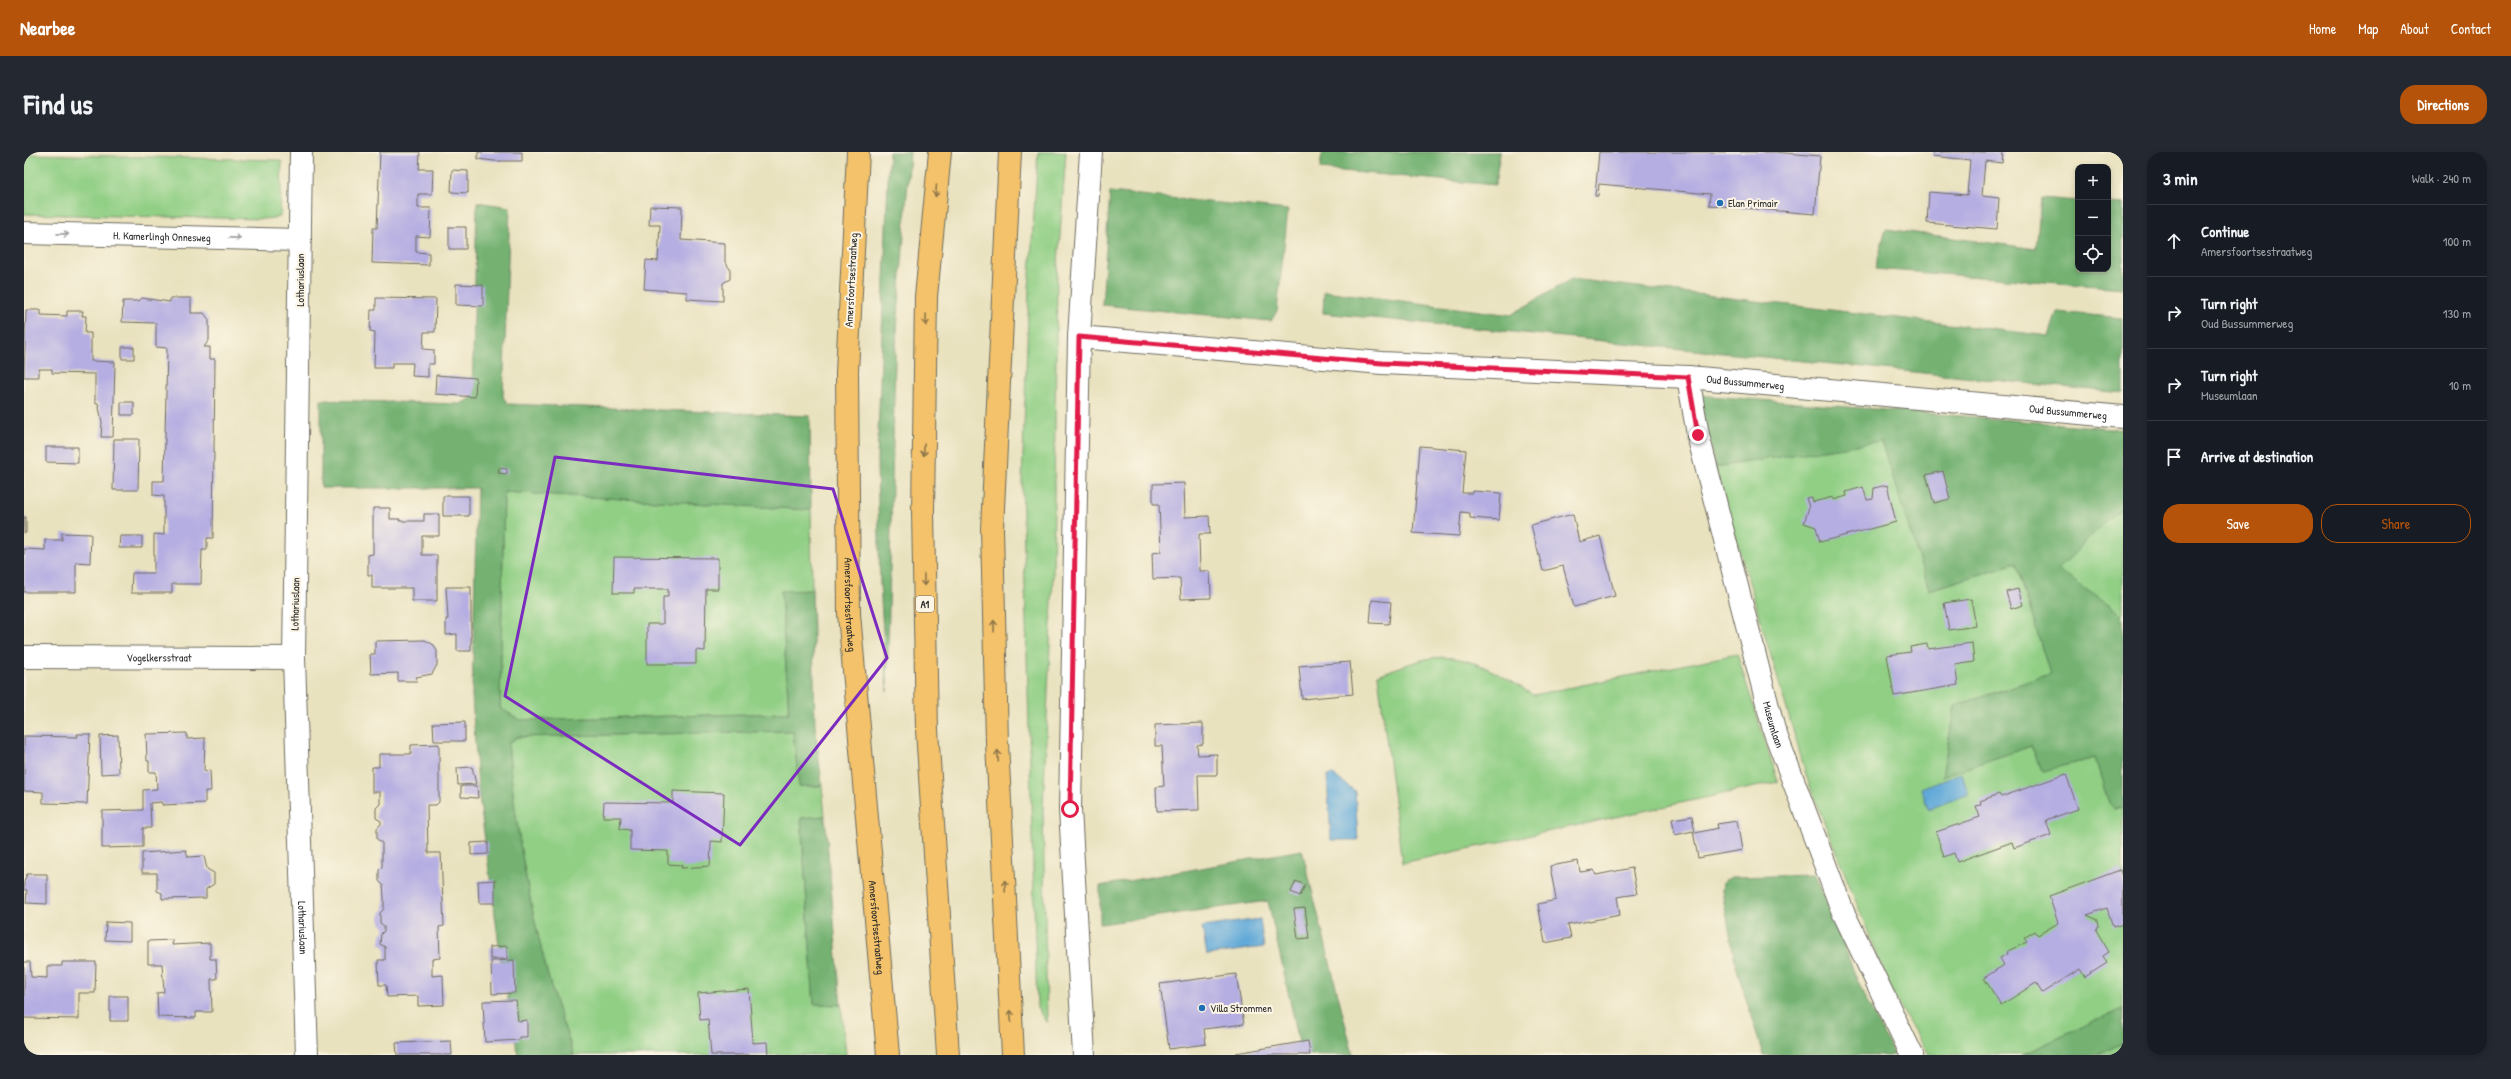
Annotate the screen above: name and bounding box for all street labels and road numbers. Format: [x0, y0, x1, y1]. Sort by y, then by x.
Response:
street label: H. Kamerlingh Onnesweg [113, 228, 211, 245]
street label: Amersfoortsestraatweg [842, 233, 860, 327]
street label: Lothariuslaan [293, 253, 307, 307]
street label: Oud Bussummerweg [1706, 372, 1785, 393]
street label: Oud Bussummerweg [2028, 401, 2108, 423]
street label: Amersfoortsestraatweg [842, 557, 859, 652]
street label: Lothariuslaan [288, 577, 302, 631]
road number: A1 [916, 596, 934, 612]
street label: Vogelkersstraat [126, 650, 192, 665]
street label: Museumlaan [1760, 700, 1787, 750]
street label: Amersfoortsestraatweg [866, 880, 888, 975]
street label: Lothariuslaan [295, 901, 311, 955]

